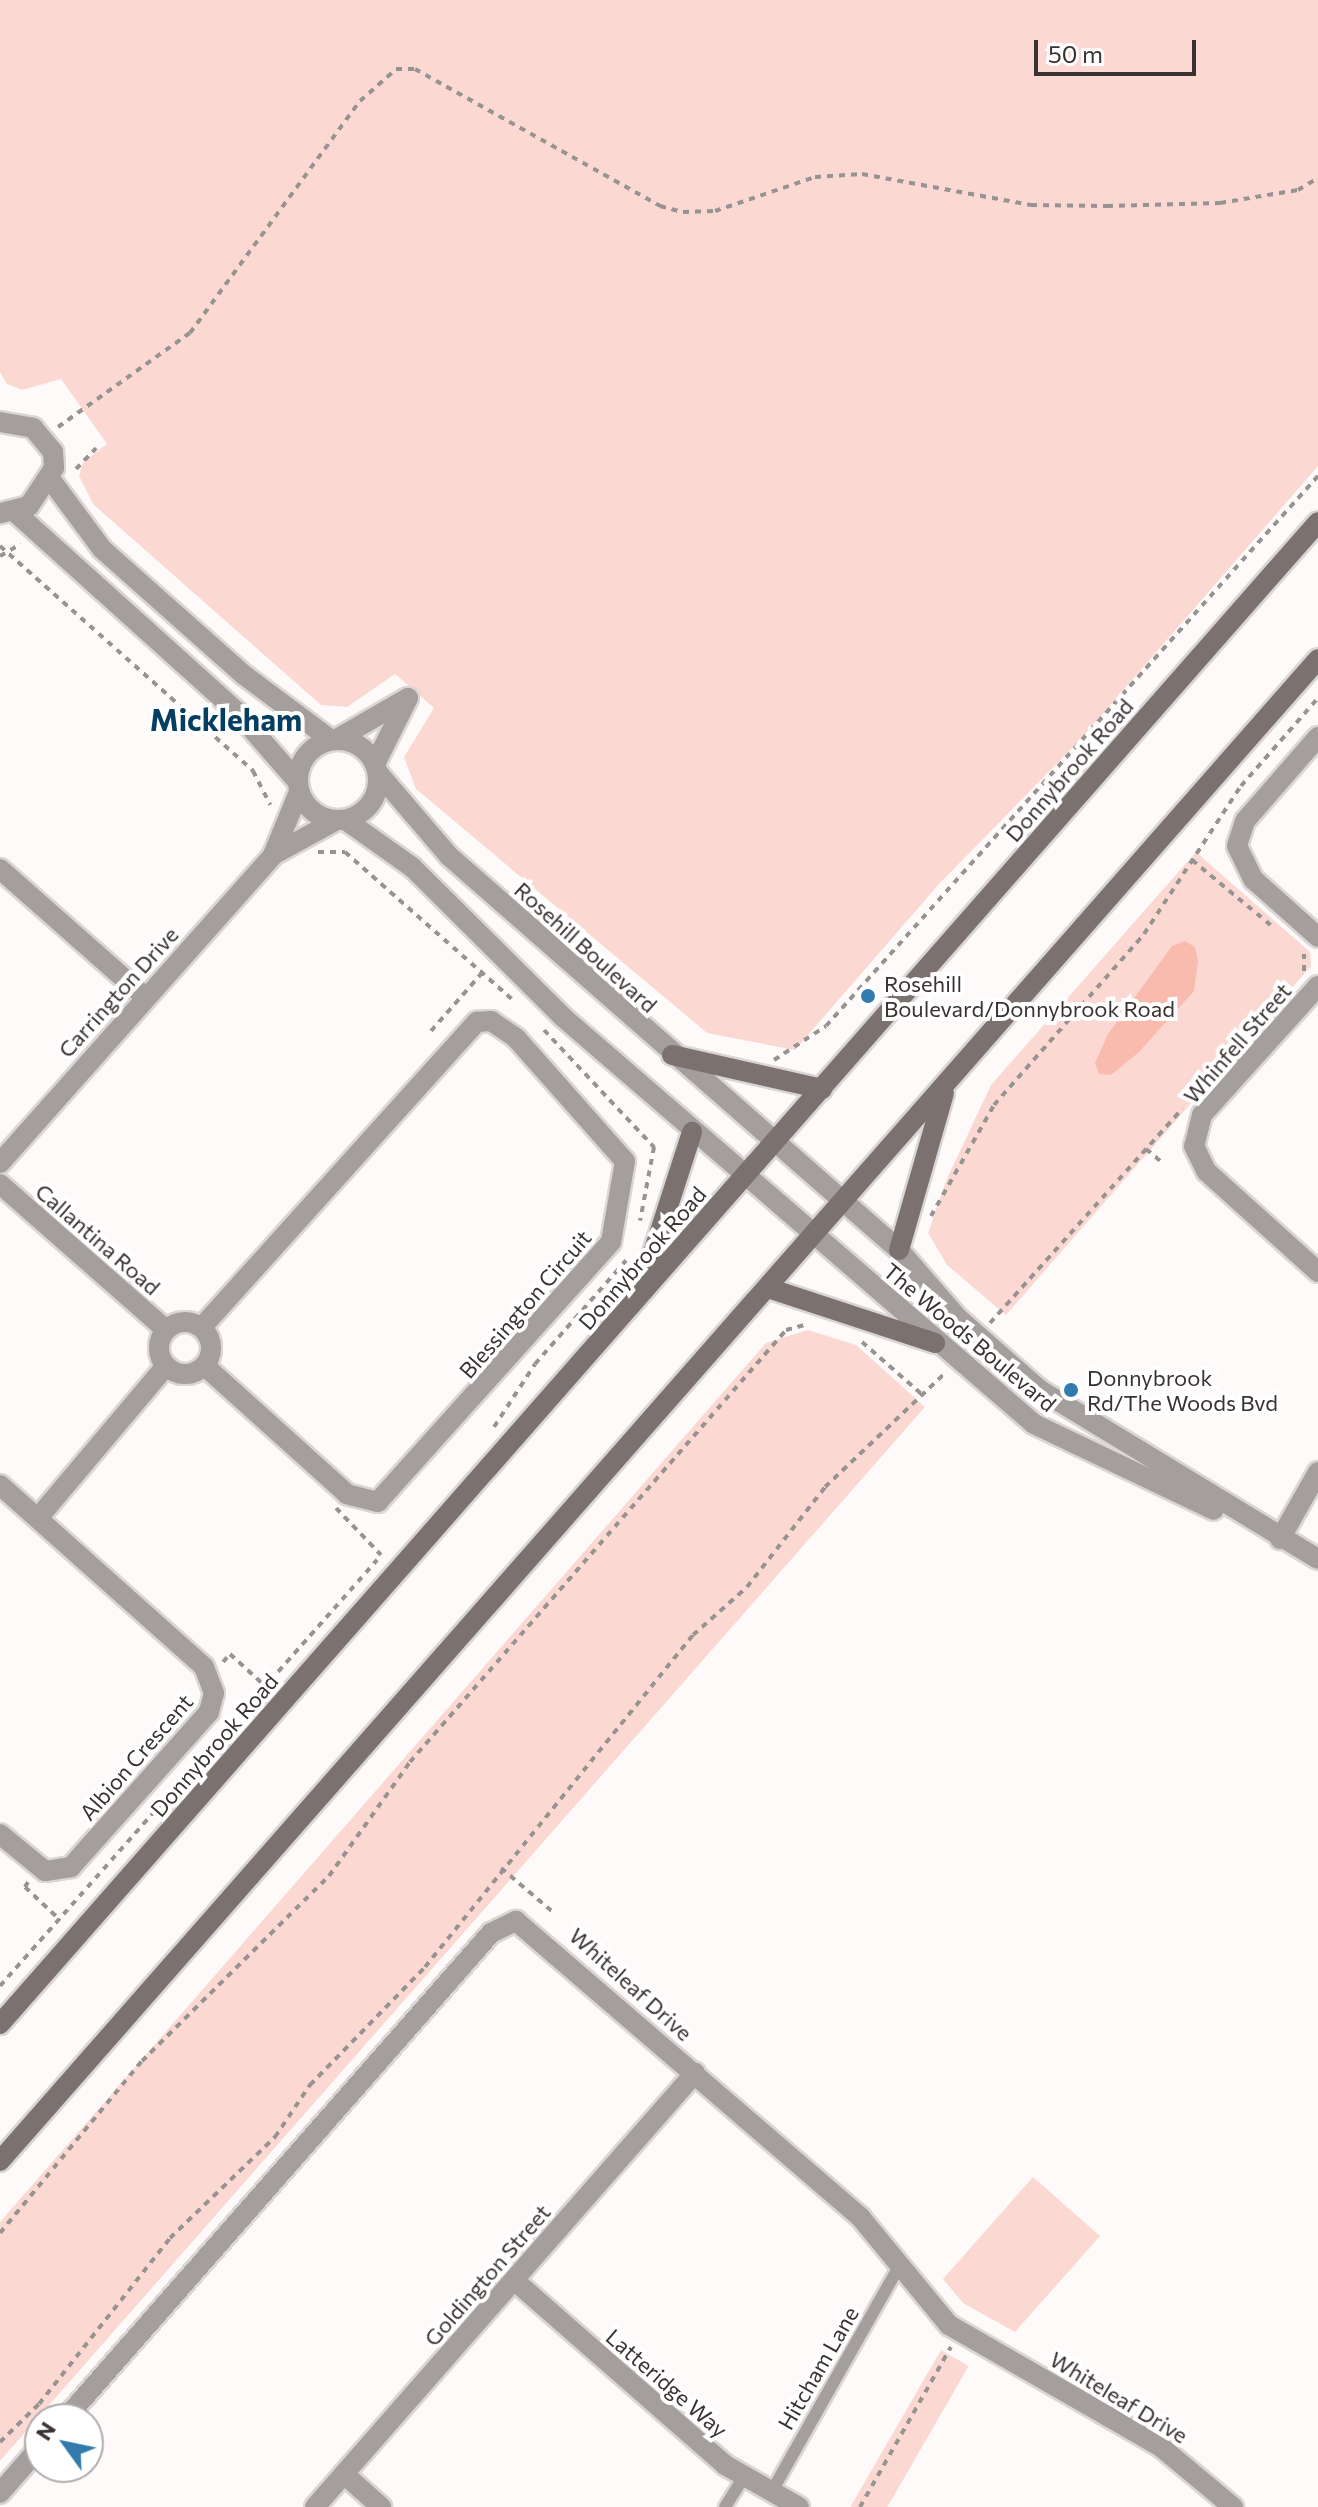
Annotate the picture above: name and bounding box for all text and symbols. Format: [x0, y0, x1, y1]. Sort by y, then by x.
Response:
scale bar [1038, 24, 1200, 74]
text: 50 m [1048, 39, 1103, 68]
street label: Donnybrook Road [1000, 693, 1138, 847]
district label: Mickleham [150, 701, 302, 737]
street label: Rosehill Boulevard [509, 876, 663, 1018]
street label: Carrington Drive [53, 921, 183, 1063]
place label: Rosehill Boulevard/Donnybrook Road [884, 970, 1175, 1022]
street label: Whinfell Street [1178, 977, 1296, 1109]
marker: Rosehill Boulevard/Donnybrook Road [859, 987, 877, 1005]
street label: Callantina Road [30, 1178, 166, 1300]
street label: Donnybrook Road [573, 1181, 711, 1335]
street label: Blessington Circuit [454, 1225, 596, 1383]
street label: The Woods Boulevard [878, 1257, 1062, 1417]
place label: Donnybrook Rd/The Woods Bvd [1087, 1364, 1278, 1416]
marker: Donnybrook Rd/The Woods Bvd [1062, 1381, 1080, 1399]
street label: Donnybrook Road [145, 1668, 283, 1822]
street label: Albion Crescent [74, 1688, 198, 1826]
street label: Whiteleaf Drive [564, 1922, 698, 2046]
street label: Goldington Street [418, 2199, 556, 2351]
street label: Hitcham Lane [772, 2302, 864, 2434]
street label: Latteridge Way [601, 2323, 733, 2443]
street label: Whiteleaf Drive [1045, 2346, 1193, 2448]
north arrow [24, 2403, 104, 2483]
text: N [29, 2416, 61, 2445]

